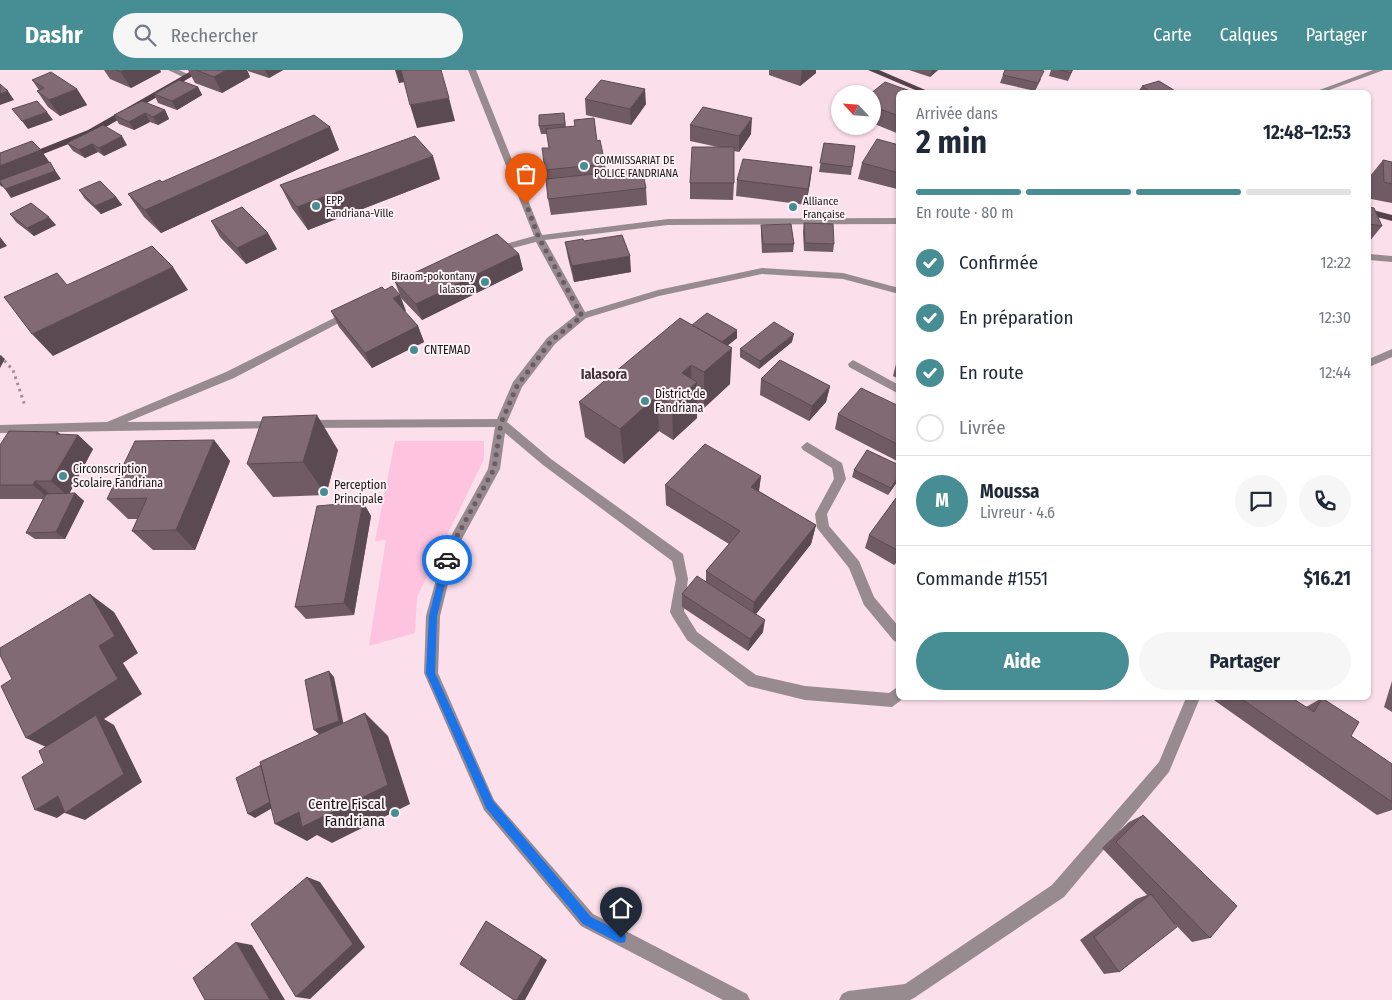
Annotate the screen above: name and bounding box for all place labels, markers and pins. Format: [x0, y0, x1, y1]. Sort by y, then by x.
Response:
pin [505, 153, 547, 204]
place label: COMMISSARIAT DE POLICE FANDRIANA [594, 154, 678, 180]
marker: COMMISSARIAT DE POLICE FANDRIANA [578, 160, 590, 172]
place label: EPP Fandriana-Ville [326, 194, 394, 220]
place label: Alliance Française [803, 195, 845, 221]
marker: EPP Fandriana-Ville [310, 200, 322, 212]
marker: Alliance Française [787, 201, 799, 213]
place label: Biraom-pokontany Ialasora [391, 270, 475, 296]
marker: Biraom-pokontany Ialasora [479, 276, 491, 288]
place label: CNTEMAD [424, 343, 470, 357]
marker: CNTEMAD [408, 344, 420, 356]
place label: District de Fandriana [655, 387, 706, 415]
marker: District de Fandriana [639, 395, 651, 407]
place label: Circonscription Scolaire Fandriana [73, 462, 163, 490]
marker: Circonscription Scolaire Fandriana [57, 470, 69, 482]
place label: Perception Principale [334, 478, 387, 506]
marker: Perception Principale [318, 486, 330, 498]
place label: Centre Fiscal Fandriana [308, 795, 385, 830]
marker: Centre Fiscal Fandriana [389, 807, 401, 819]
pin [600, 887, 642, 938]

